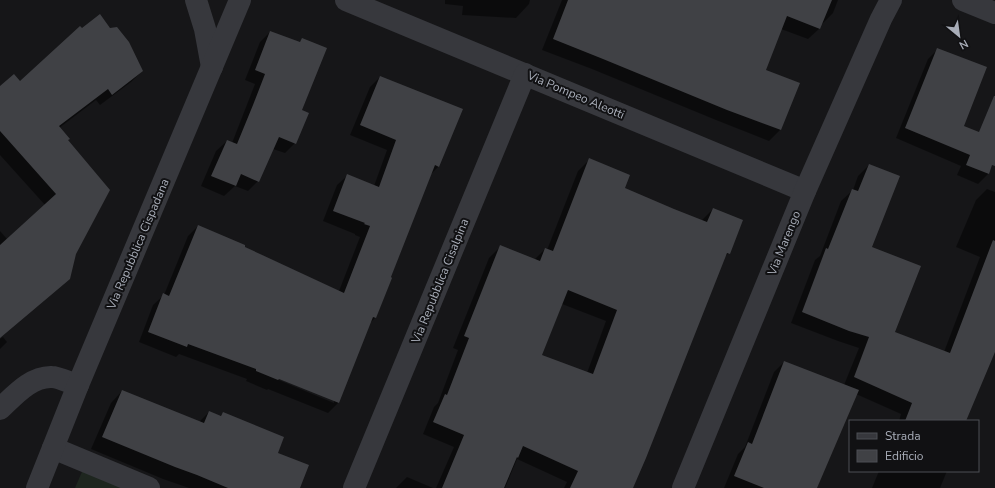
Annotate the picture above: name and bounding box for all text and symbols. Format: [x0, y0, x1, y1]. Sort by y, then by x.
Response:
north arrow [939, 16, 979, 56]
text: N [956, 36, 971, 53]
street label: Via Pompeo Aleotti [524, 67, 627, 123]
street label: Via Repubblica Cispadana [103, 176, 173, 313]
street label: Via Marengo [763, 208, 804, 279]
street label: Via Repubblica Cisalpina [407, 216, 472, 347]
legend [849, 420, 979, 472]
text: Strada [885, 428, 921, 444]
text: Edificio [885, 448, 924, 464]

